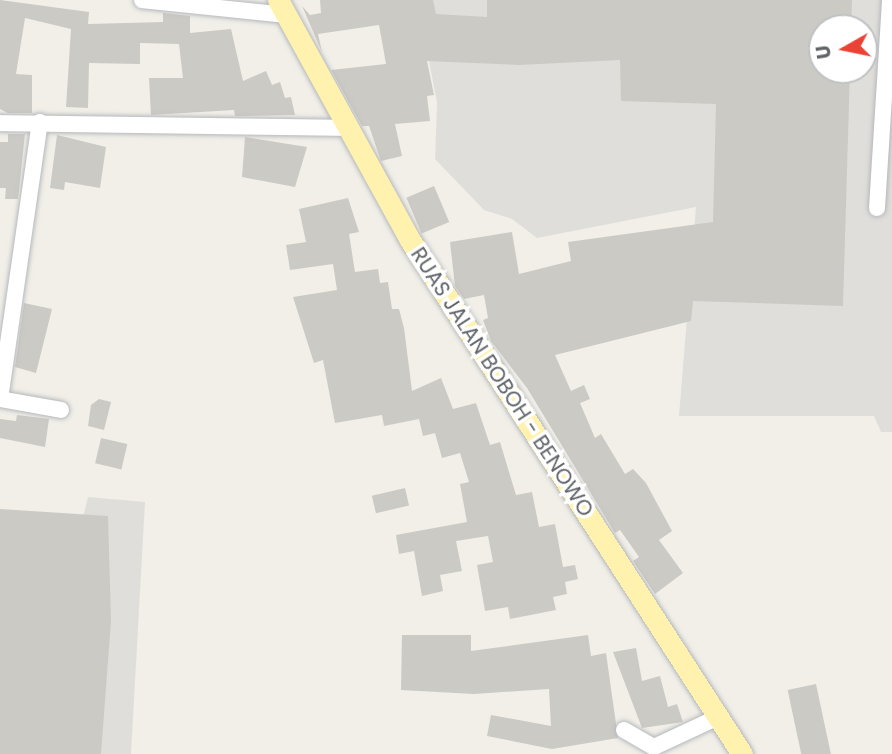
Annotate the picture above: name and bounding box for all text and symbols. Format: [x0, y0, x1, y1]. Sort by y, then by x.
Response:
north arrow [808, 14, 878, 84]
text: U [809, 43, 838, 61]
street label: RUAS JALAN BOBOH - BENOWO [405, 243, 599, 521]

